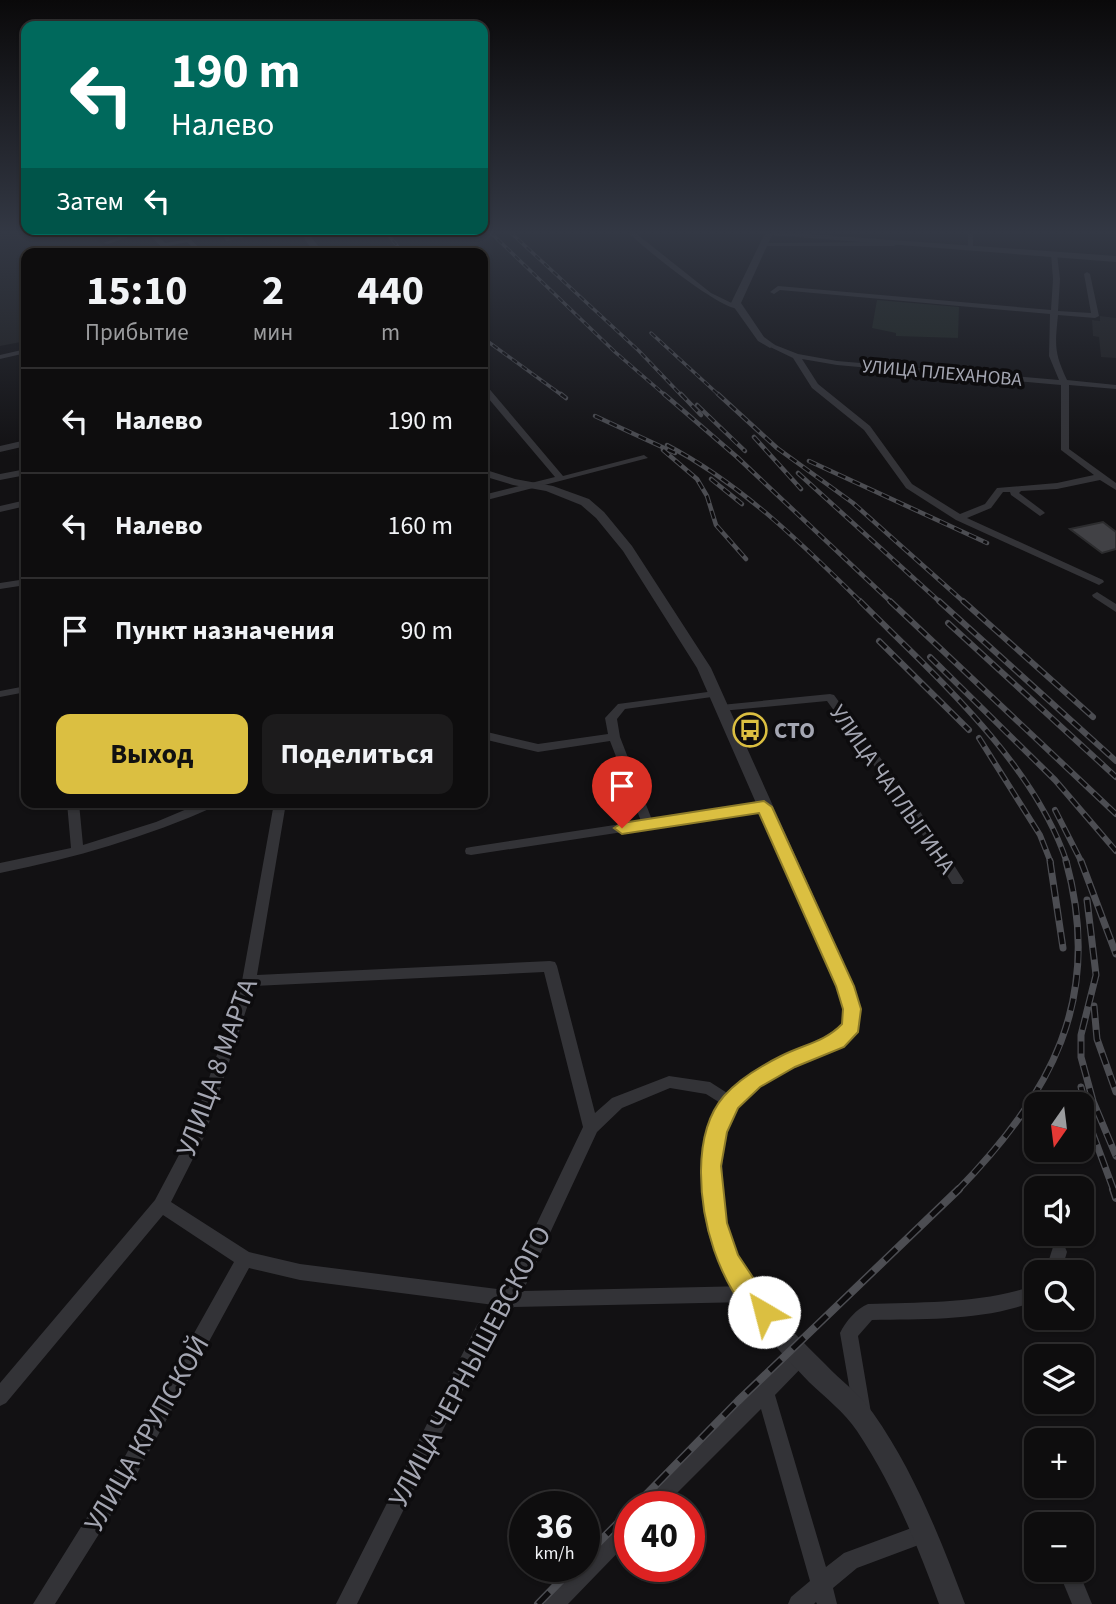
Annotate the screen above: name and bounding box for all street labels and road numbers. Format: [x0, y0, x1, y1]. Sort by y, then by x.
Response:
street label: УЛИЦА ПЛЕХАНОВА [861, 353, 1024, 394]
street label: УЛИЦА ЧАПЛЫГИНА [822, 698, 964, 881]
street label: УЛИЦА 8 МАРТА [166, 972, 268, 1162]
street label: УЛИЦА ЧЕРНЫШЕВСКОГО [379, 1219, 561, 1514]
street label: УЛИЦА КРУПСКОЙ [74, 1328, 219, 1539]

